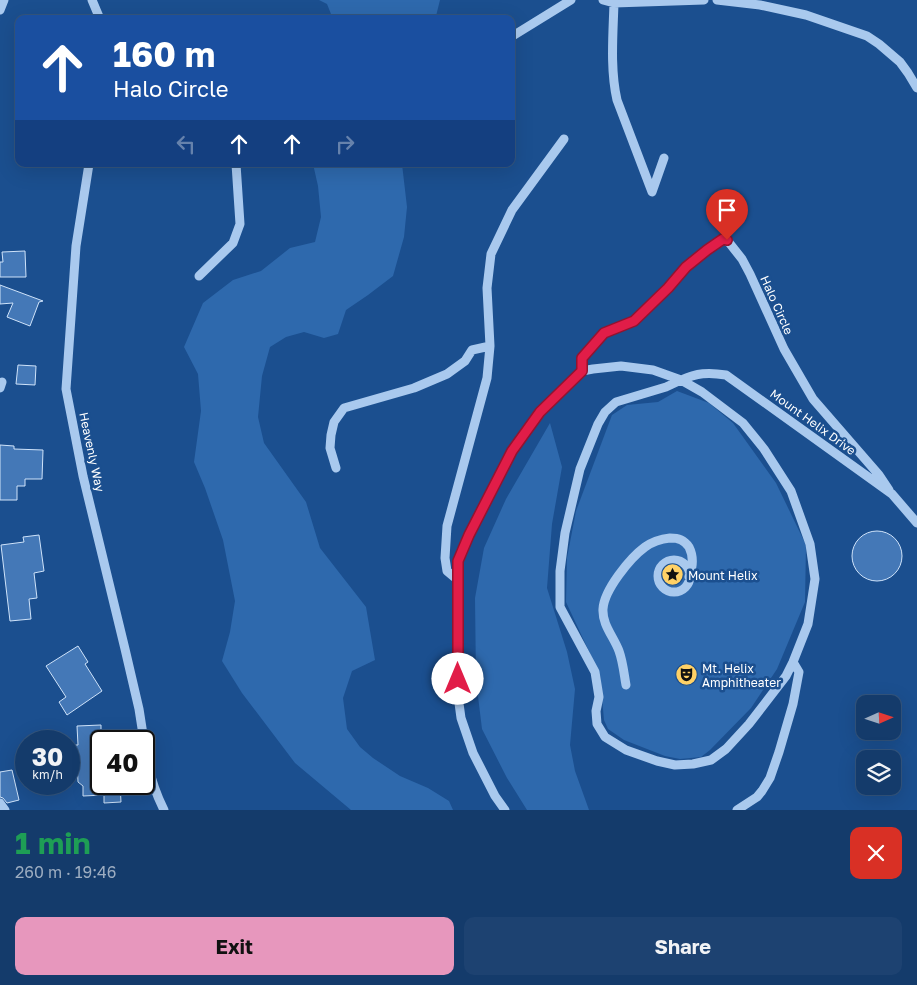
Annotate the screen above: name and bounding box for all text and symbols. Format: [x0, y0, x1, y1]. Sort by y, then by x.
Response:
text: 160 m [113, 33, 215, 75]
icon: ahead [30, 35, 95, 100]
text: Halo Circle [113, 75, 228, 102]
icon: left [172, 130, 200, 158]
icon: ahead [225, 130, 253, 158]
icon: ahead [278, 130, 306, 158]
icon: right [331, 130, 359, 158]
pin [706, 189, 748, 240]
icon: arrive [713, 196, 741, 224]
street label: Halo Circle [757, 273, 797, 337]
street label: Mount Helix Drive [767, 386, 859, 458]
street label: Heavenly Way [76, 411, 108, 493]
place icon: Mount Helix [660, 563, 684, 587]
place label: Mount Helix [688, 568, 758, 583]
position arrow [431, 652, 483, 704]
place label: Mt. Helix Amphitheater [702, 661, 781, 690]
theatre icon: Mt. Helix Amphitheater [674, 663, 698, 687]
north arrow [856, 695, 901, 740]
map controls [856, 695, 901, 795]
speed limit sign: 40 [90, 730, 155, 795]
text: 30 [32, 741, 63, 772]
button: layers [856, 750, 901, 795]
text: km/h [32, 767, 63, 782]
text: 1 min [15, 825, 91, 861]
button: close [850, 827, 902, 879]
text: 260 m · 19:46 [15, 862, 117, 882]
button: Exit [15, 917, 454, 975]
button: Share [464, 917, 902, 975]

